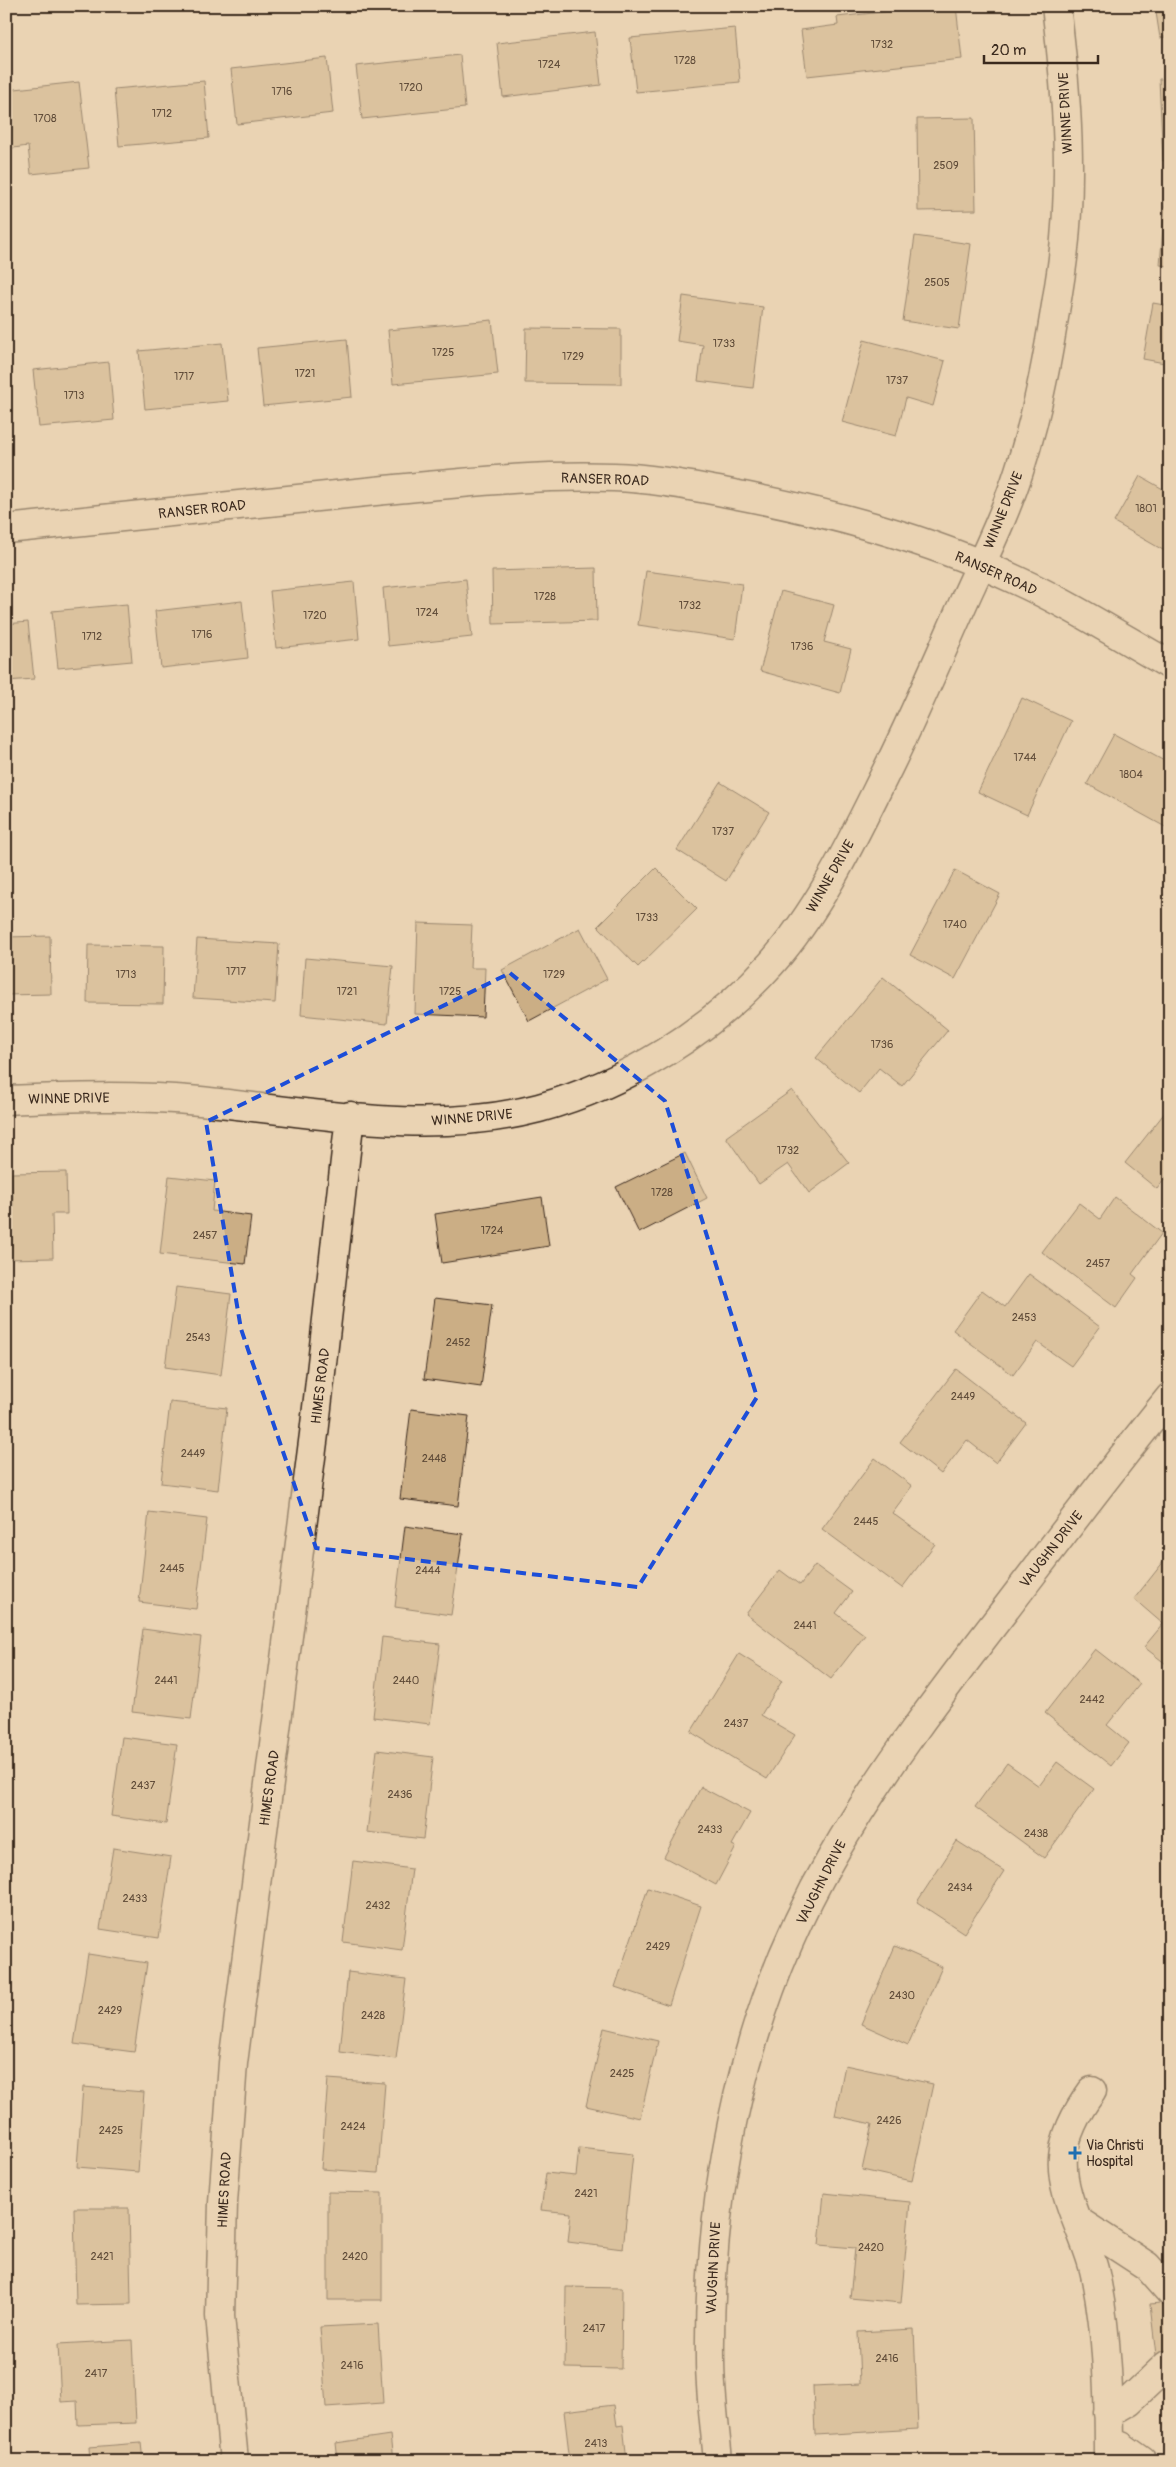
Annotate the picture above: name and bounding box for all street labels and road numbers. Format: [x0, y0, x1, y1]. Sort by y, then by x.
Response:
street label: WINNE DRIVE [1055, 72, 1076, 154]
street label: RANSER ROAD [561, 469, 650, 490]
street label: WINNE DRIVE [980, 469, 1027, 551]
street label: RANSER ROAD [157, 496, 247, 523]
street label: RANSER ROAD [952, 548, 1040, 599]
street label: WINNE DRIVE [803, 837, 858, 916]
street label: WINNE DRIVE [28, 1089, 110, 1108]
street label: WINNE DRIVE [431, 1105, 513, 1130]
street label: HIMES ROAD [307, 1347, 334, 1425]
street label: VAUGHN DRIVE [1016, 1508, 1087, 1591]
street label: HIMES ROAD [256, 1749, 283, 1827]
street label: VAUGHN DRIVE [793, 1837, 850, 1927]
street label: HIMES ROAD [214, 2151, 235, 2229]
street label: VAUGHN DRIVE [703, 2221, 724, 2315]

